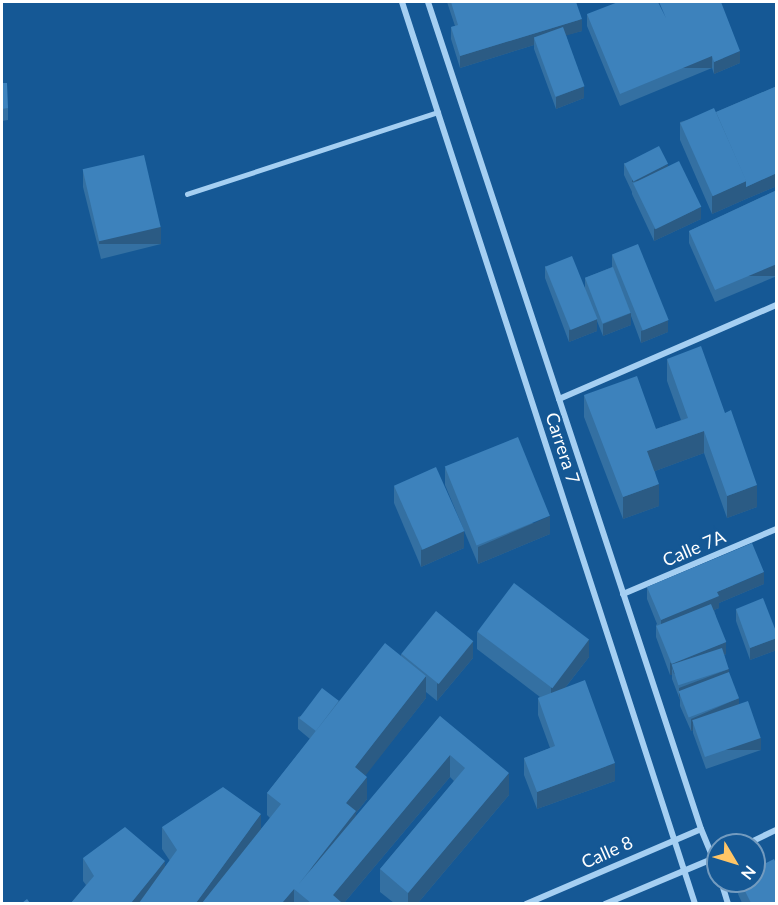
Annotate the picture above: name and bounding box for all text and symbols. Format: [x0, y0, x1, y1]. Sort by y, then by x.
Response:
street label: Carrera 7 [541, 410, 585, 486]
street label: Calle 7A [659, 525, 729, 571]
street label: Calle 8 [578, 831, 636, 873]
north arrow [706, 833, 766, 893]
text: N [738, 862, 760, 884]

